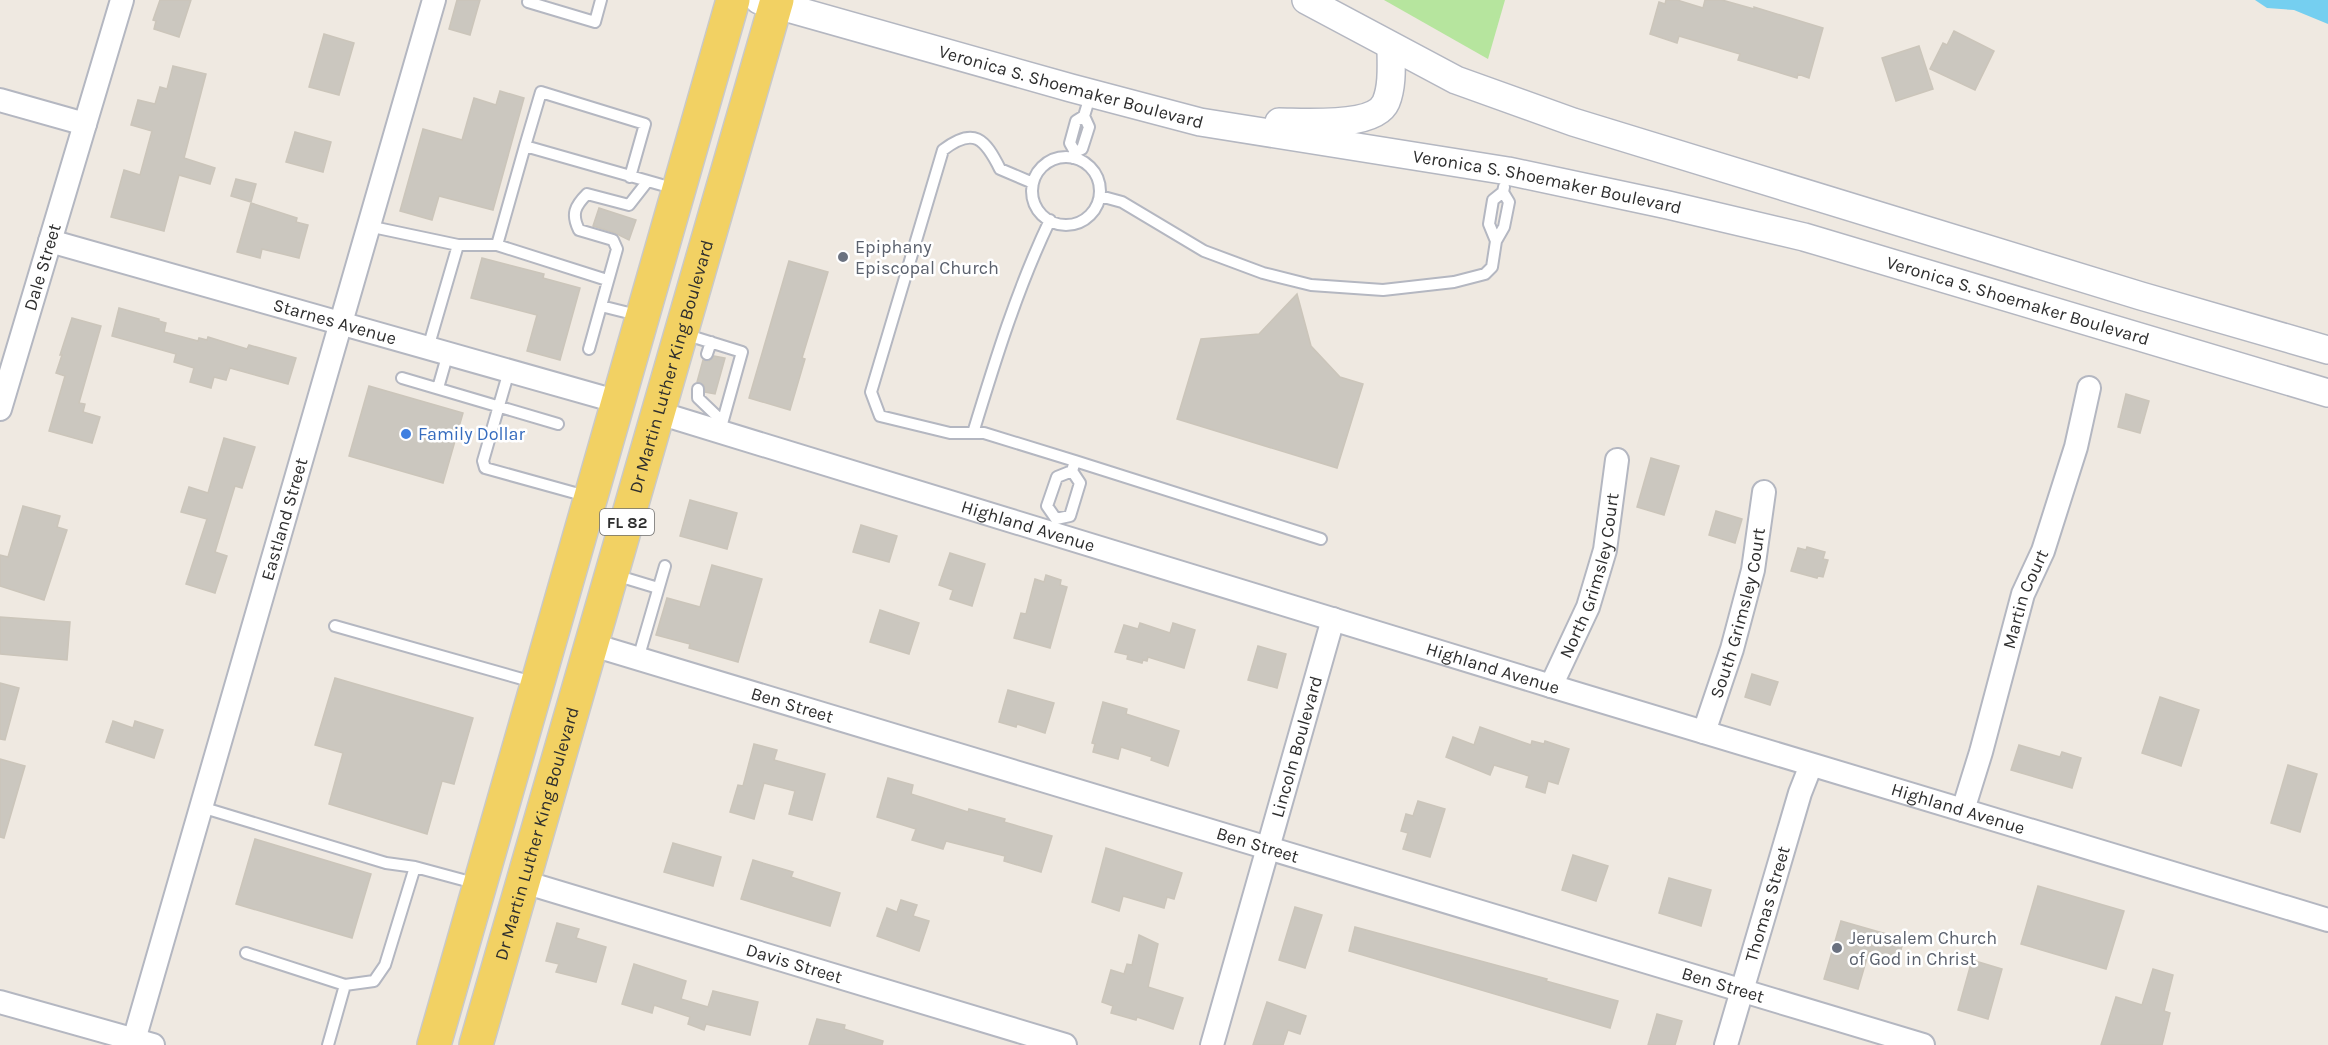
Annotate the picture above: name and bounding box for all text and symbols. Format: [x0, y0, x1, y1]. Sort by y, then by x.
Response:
street label: Veronica S. Shoemaker Boulevard [936, 40, 1206, 133]
street label: Veronica S. Shoemaker Boulevard [1411, 145, 1684, 219]
street label: Dale Street [19, 221, 66, 313]
place label: Epiphany Episcopal Church [855, 236, 999, 279]
street label: Dr Martin Luther King Boulevard [624, 237, 718, 496]
marker: Epiphany Episcopal Church [836, 250, 850, 264]
street label: Veronica S. Shoemaker Boulevard [1884, 251, 2152, 350]
street label: Starnes Avenue [271, 294, 399, 349]
place label: Family Dollar [418, 423, 526, 445]
marker: Family Dollar [399, 427, 413, 441]
street label: Eastland Street [256, 455, 312, 583]
street label: North Grimsley Court [1555, 491, 1624, 662]
street label: Highland Avenue [959, 495, 1098, 557]
road number: FL 82 [600, 509, 654, 535]
street label: South Grimsley Court [1705, 526, 1770, 701]
street label: Martin Court [1998, 546, 2053, 651]
street label: Highland Avenue [1423, 637, 1562, 699]
street label: Lincoln Boulevard [1266, 673, 1327, 820]
street label: Ben Street [748, 682, 836, 728]
street label: Dr Martin Luther King Boulevard [490, 704, 584, 963]
street label: Highland Avenue [1889, 778, 2028, 839]
street label: Ben Street [1214, 822, 1302, 868]
street label: Thomas Street [1740, 843, 1795, 964]
place label: Jerusalem Church of God in Christ [1849, 927, 1997, 970]
street label: Davis Street [743, 938, 845, 988]
marker: Jerusalem Church of God in Christ [1830, 941, 1844, 955]
street label: Ben Street [1679, 962, 1767, 1008]

